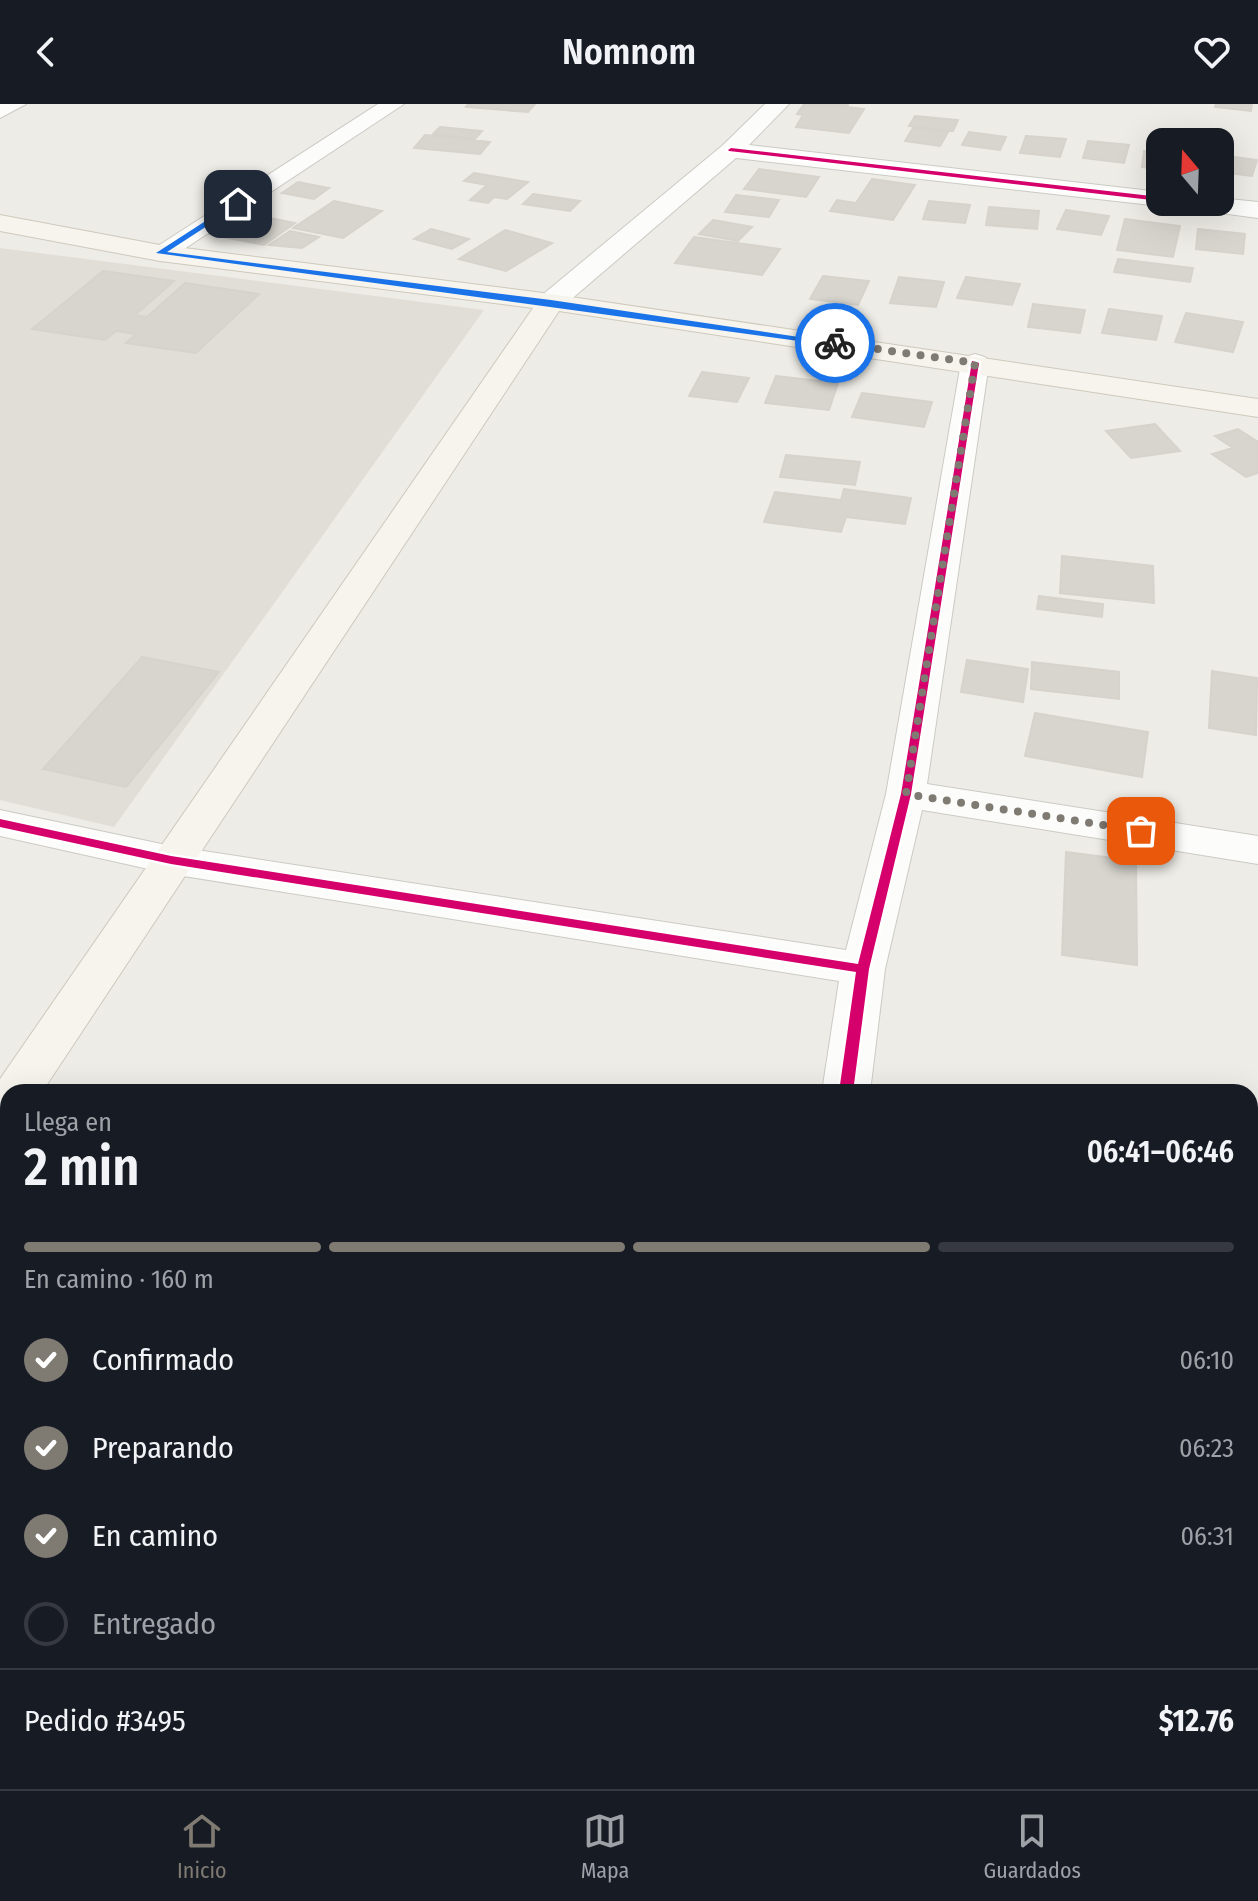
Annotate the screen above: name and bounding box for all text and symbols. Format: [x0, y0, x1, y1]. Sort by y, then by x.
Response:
icon: back [24, 30, 68, 74]
text: Nomnom [562, 30, 696, 74]
icon: heart [1190, 30, 1234, 74]
north arrow [1146, 128, 1234, 216]
map controls [1146, 128, 1234, 216]
pin [204, 170, 272, 238]
icon: home [216, 182, 260, 226]
courier [795, 303, 875, 383]
icon: bike [813, 321, 857, 365]
pin [1107, 797, 1175, 865]
icon: bag [1119, 809, 1163, 853]
text: Llega en [24, 1107, 112, 1138]
text: 06:41–06:46 [1087, 1134, 1234, 1170]
text: 2 min [24, 1136, 140, 1199]
text: En camino · 160 m [24, 1264, 214, 1295]
icon: check [24, 1338, 68, 1382]
text: Confirmado [92, 1342, 234, 1378]
text: 06:10 [1179, 1345, 1234, 1376]
icon: check [24, 1426, 68, 1470]
text: Preparando [92, 1430, 234, 1466]
text: 06:23 [1179, 1433, 1234, 1464]
icon: check [24, 1514, 68, 1558]
text: En camino [92, 1518, 218, 1554]
text: 06:31 [1181, 1521, 1234, 1552]
text: Entregado [92, 1606, 216, 1642]
text: Pedido #3495 [24, 1703, 186, 1739]
text: $12.76 [1159, 1703, 1234, 1739]
tab: Inicio [177, 1809, 227, 1884]
tab: Mapa [581, 1809, 629, 1884]
tab: Guardados [984, 1809, 1081, 1884]

